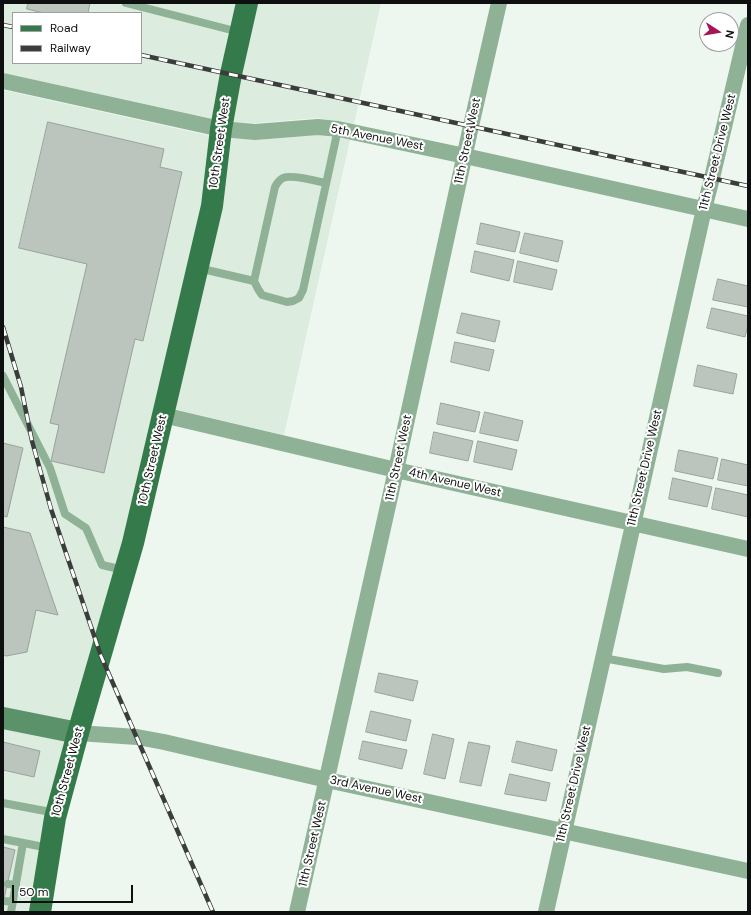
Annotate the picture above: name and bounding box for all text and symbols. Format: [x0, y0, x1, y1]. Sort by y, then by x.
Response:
legend [12, 12, 142, 64]
north arrow [699, 12, 739, 52]
text: Road [50, 20, 78, 36]
text: N [722, 29, 737, 40]
text: Railway [50, 40, 91, 56]
street label: 11th Street Drive West [697, 92, 739, 212]
street label: 10th Street West [206, 96, 234, 190]
street label: 11th Street West [452, 97, 484, 185]
street label: 5th Avenue West [329, 122, 425, 154]
street label: 11th Street Drive West [625, 408, 665, 528]
street label: 10th Street West [136, 413, 170, 507]
street label: 11th Street West [383, 414, 415, 502]
street label: 4th Avenue West [407, 465, 503, 501]
street label: 11th Street Drive West [554, 724, 594, 844]
street label: 10th Street West [49, 726, 87, 818]
street label: 3rd Avenue West [328, 773, 424, 807]
street label: 11th Street West [296, 800, 330, 888]
scale bar [14, 877, 135, 903]
text: 50 m [19, 884, 48, 900]

